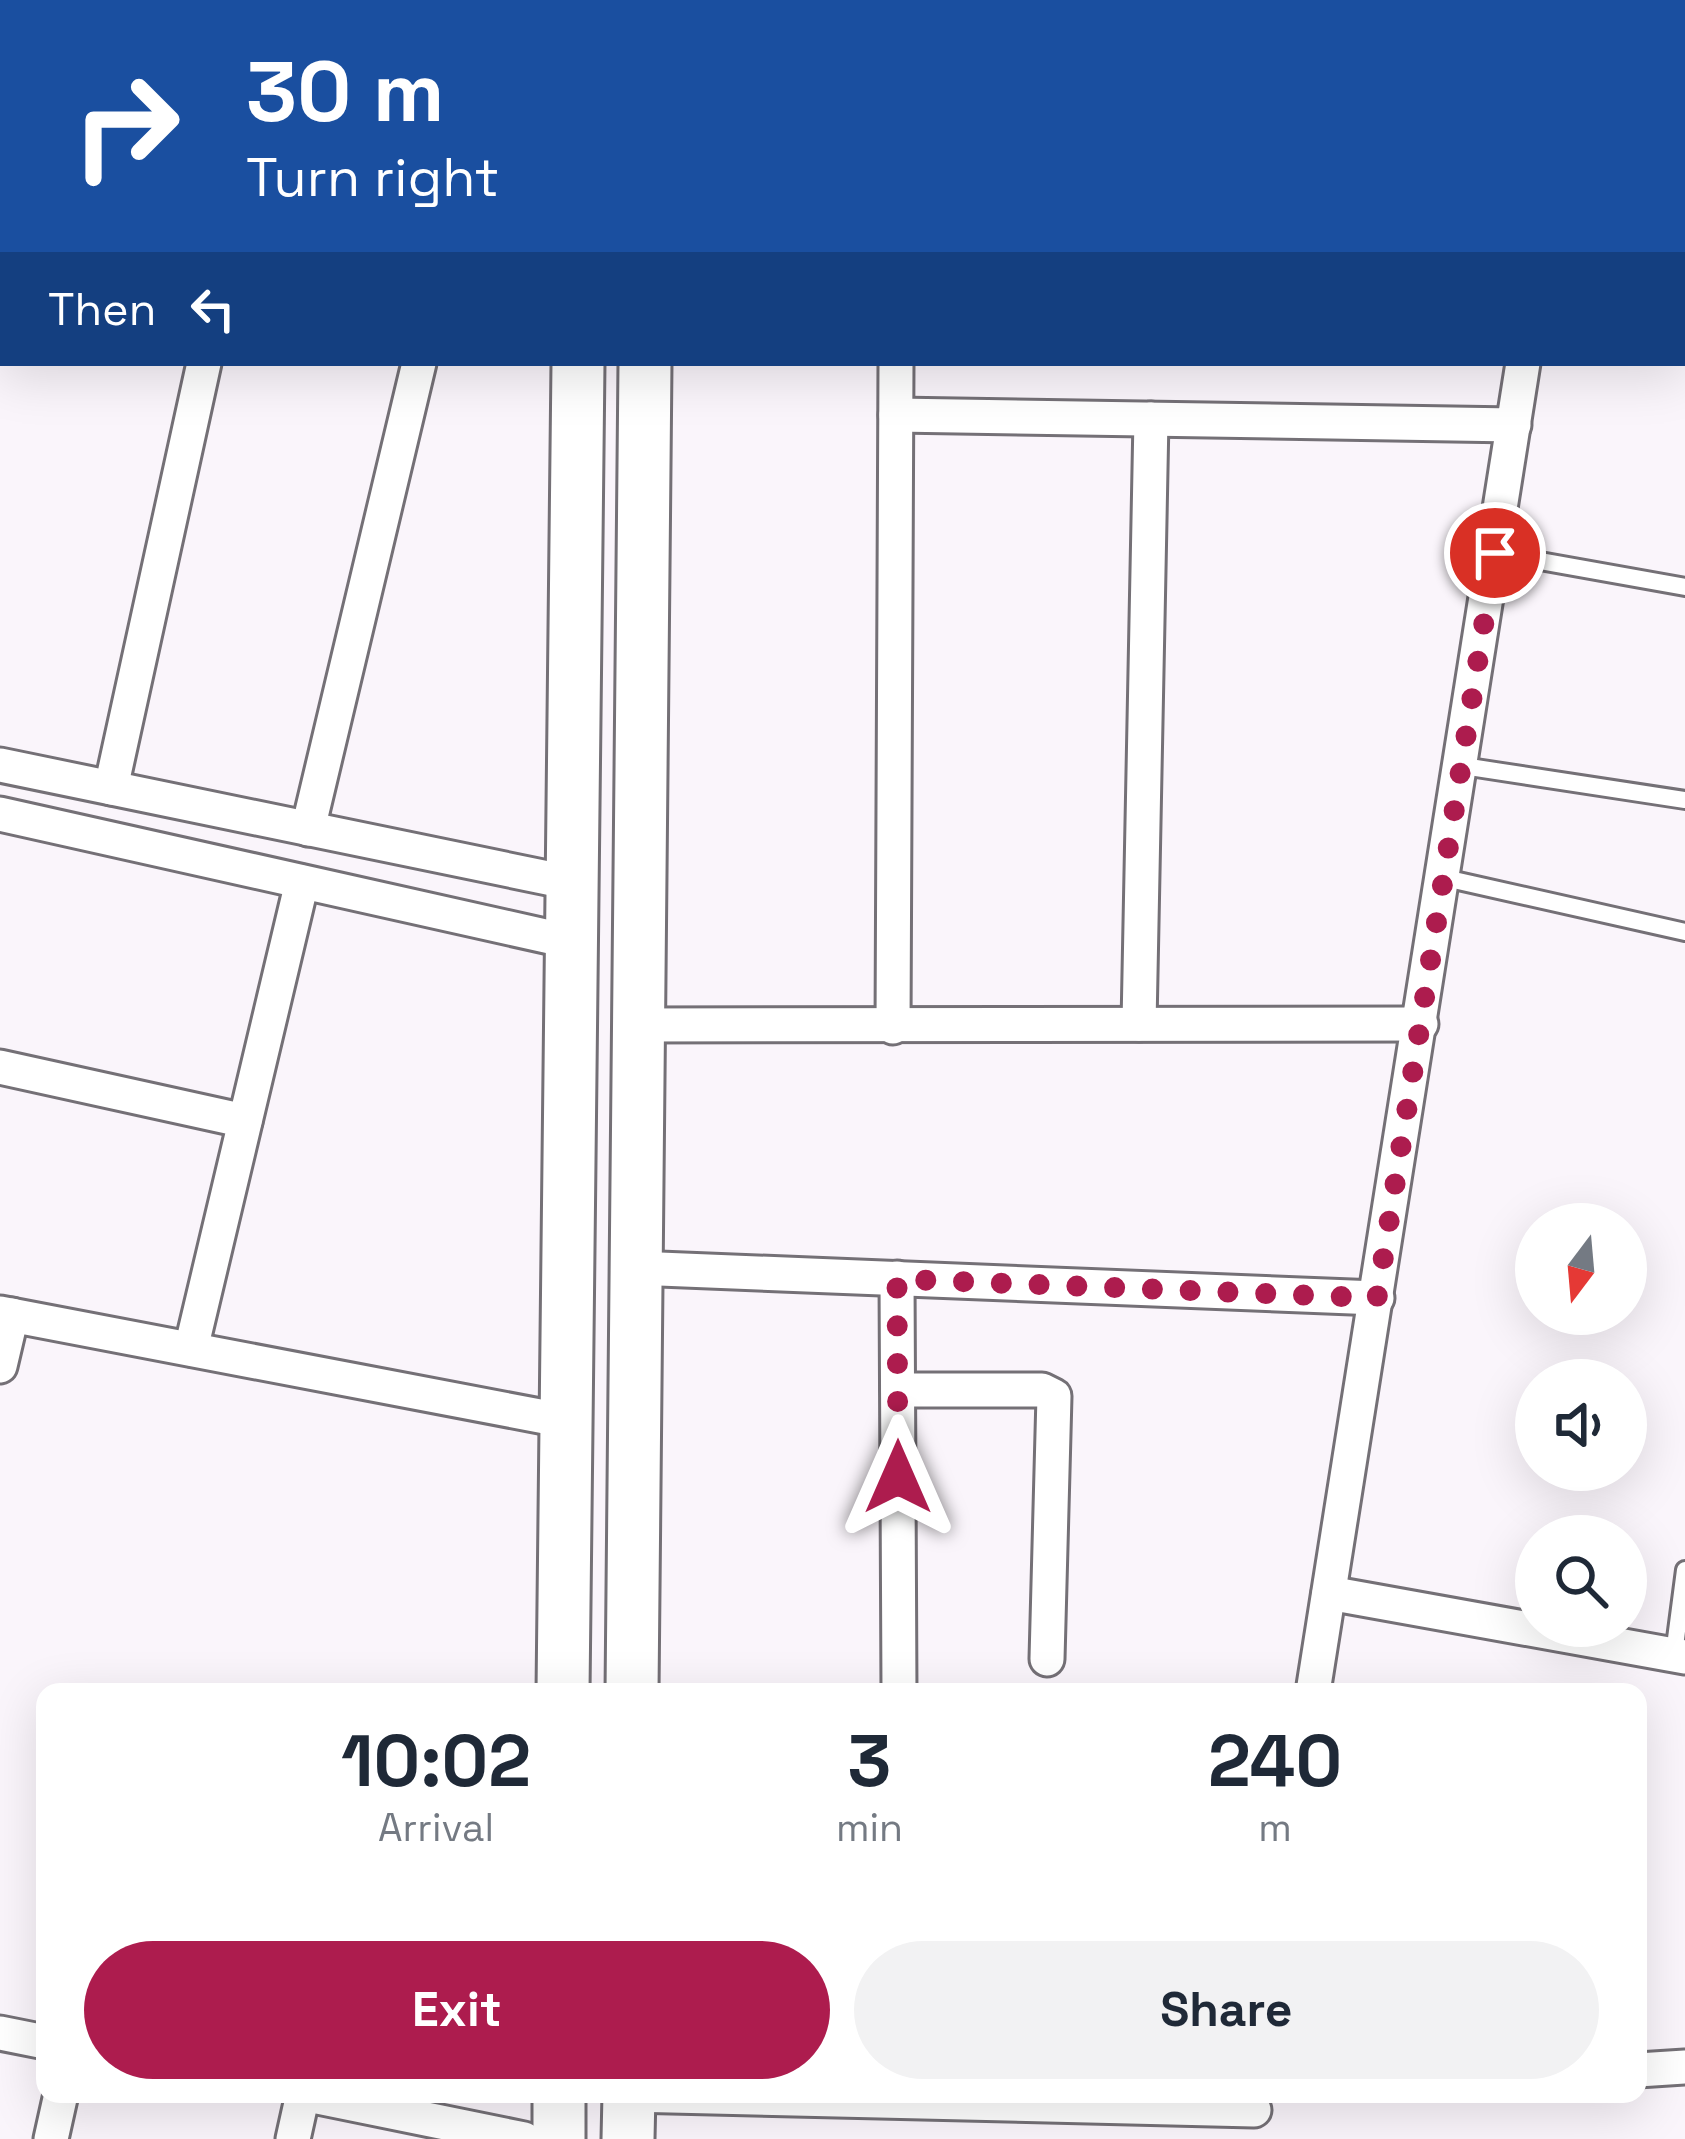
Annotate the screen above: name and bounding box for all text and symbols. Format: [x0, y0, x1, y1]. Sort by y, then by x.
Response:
text: 30 m [246, 38, 445, 146]
icon: right [48, 48, 204, 204]
text: Turn right [246, 143, 499, 212]
icon: left [180, 276, 246, 342]
text: Then [48, 281, 156, 338]
pin [1444, 502, 1546, 604]
icon: arrive [1462, 520, 1528, 586]
north arrow [1515, 1203, 1647, 1335]
map controls [1515, 1203, 1647, 1647]
button: sound [1515, 1359, 1647, 1491]
position arrow [835, 1414, 961, 1540]
button: search [1515, 1515, 1647, 1647]
text: 10:02 [341, 1715, 531, 1807]
text: 3 [848, 1715, 891, 1807]
text: 240 [1208, 1715, 1342, 1807]
text: Arrival [378, 1803, 494, 1852]
text: min [836, 1803, 903, 1852]
text: m [1258, 1803, 1292, 1852]
button: Exit [84, 1941, 830, 2079]
button: Share [854, 1941, 1599, 2079]

